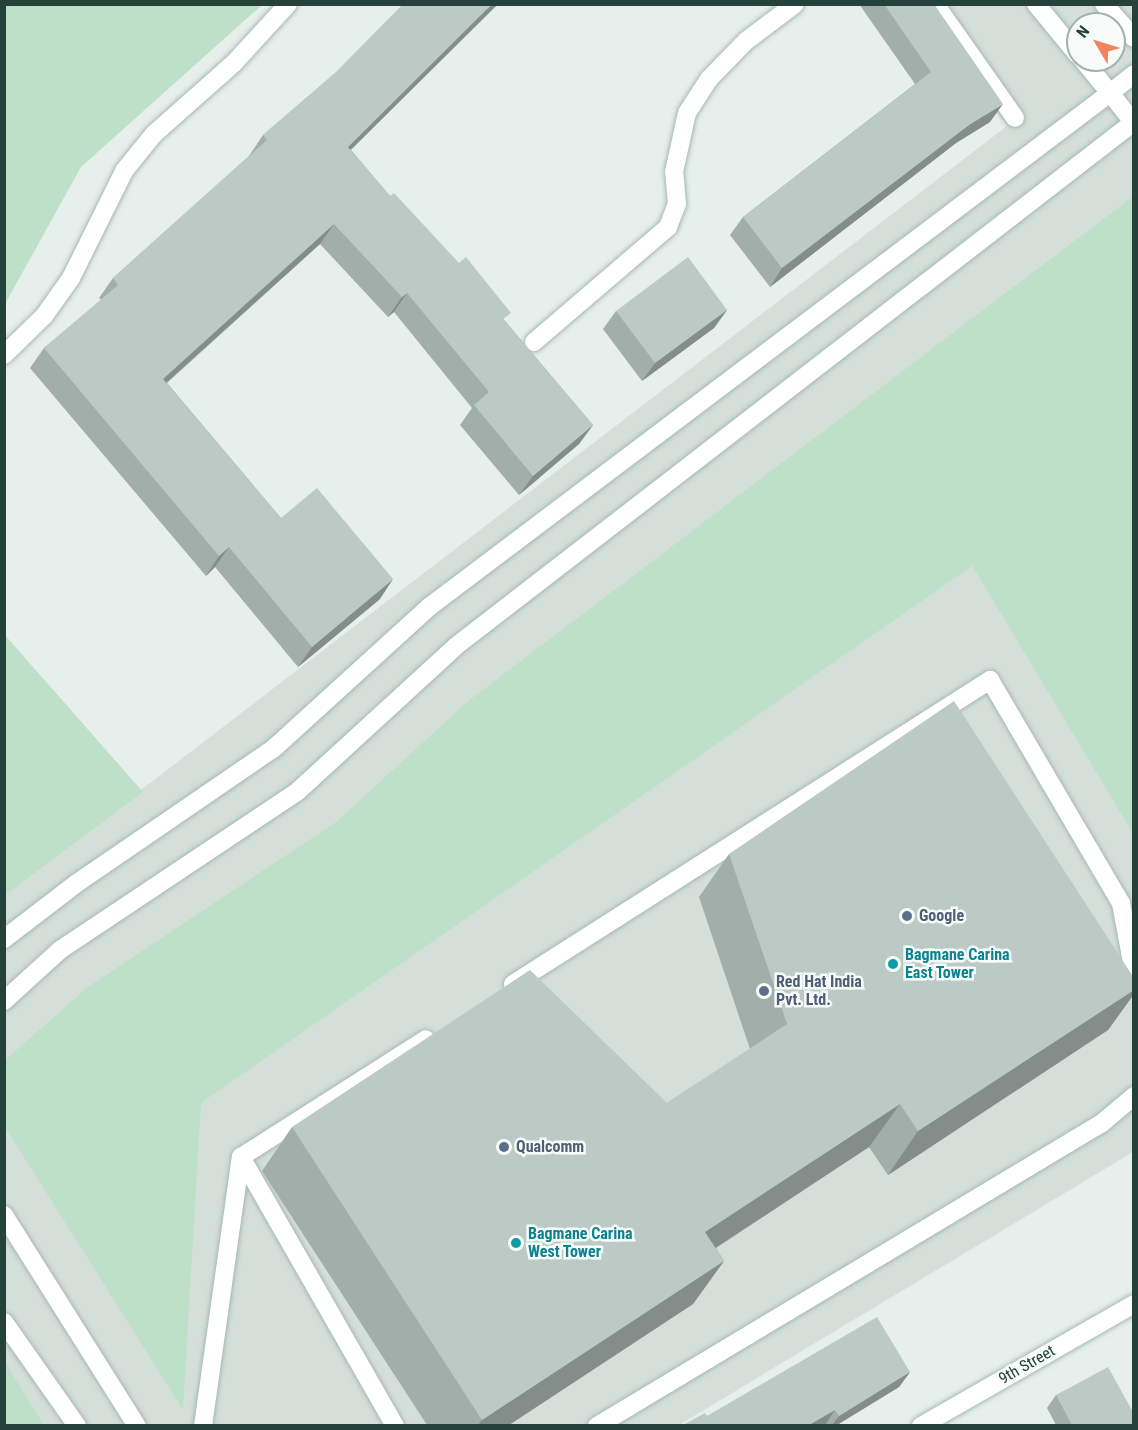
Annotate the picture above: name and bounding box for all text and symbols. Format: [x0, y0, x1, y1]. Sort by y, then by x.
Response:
north arrow [1066, 12, 1126, 72]
text: N [1072, 22, 1093, 42]
place label: Google [919, 906, 964, 926]
marker: Google [900, 909, 914, 923]
place label: Bagmane Carina East Tower [905, 945, 1010, 983]
marker: Bagmane Carina East Tower [886, 957, 900, 971]
place label: Red Hat India Pvt. Ltd. [776, 972, 862, 1010]
marker: Red Hat India Pvt. Ltd. [757, 984, 771, 998]
place label: Qualcomm [516, 1137, 584, 1157]
marker: Qualcomm [497, 1140, 511, 1154]
place label: Bagmane Carina West Tower [528, 1224, 633, 1262]
marker: Bagmane Carina West Tower [509, 1236, 523, 1250]
street label: 9th Street [996, 1341, 1058, 1389]

